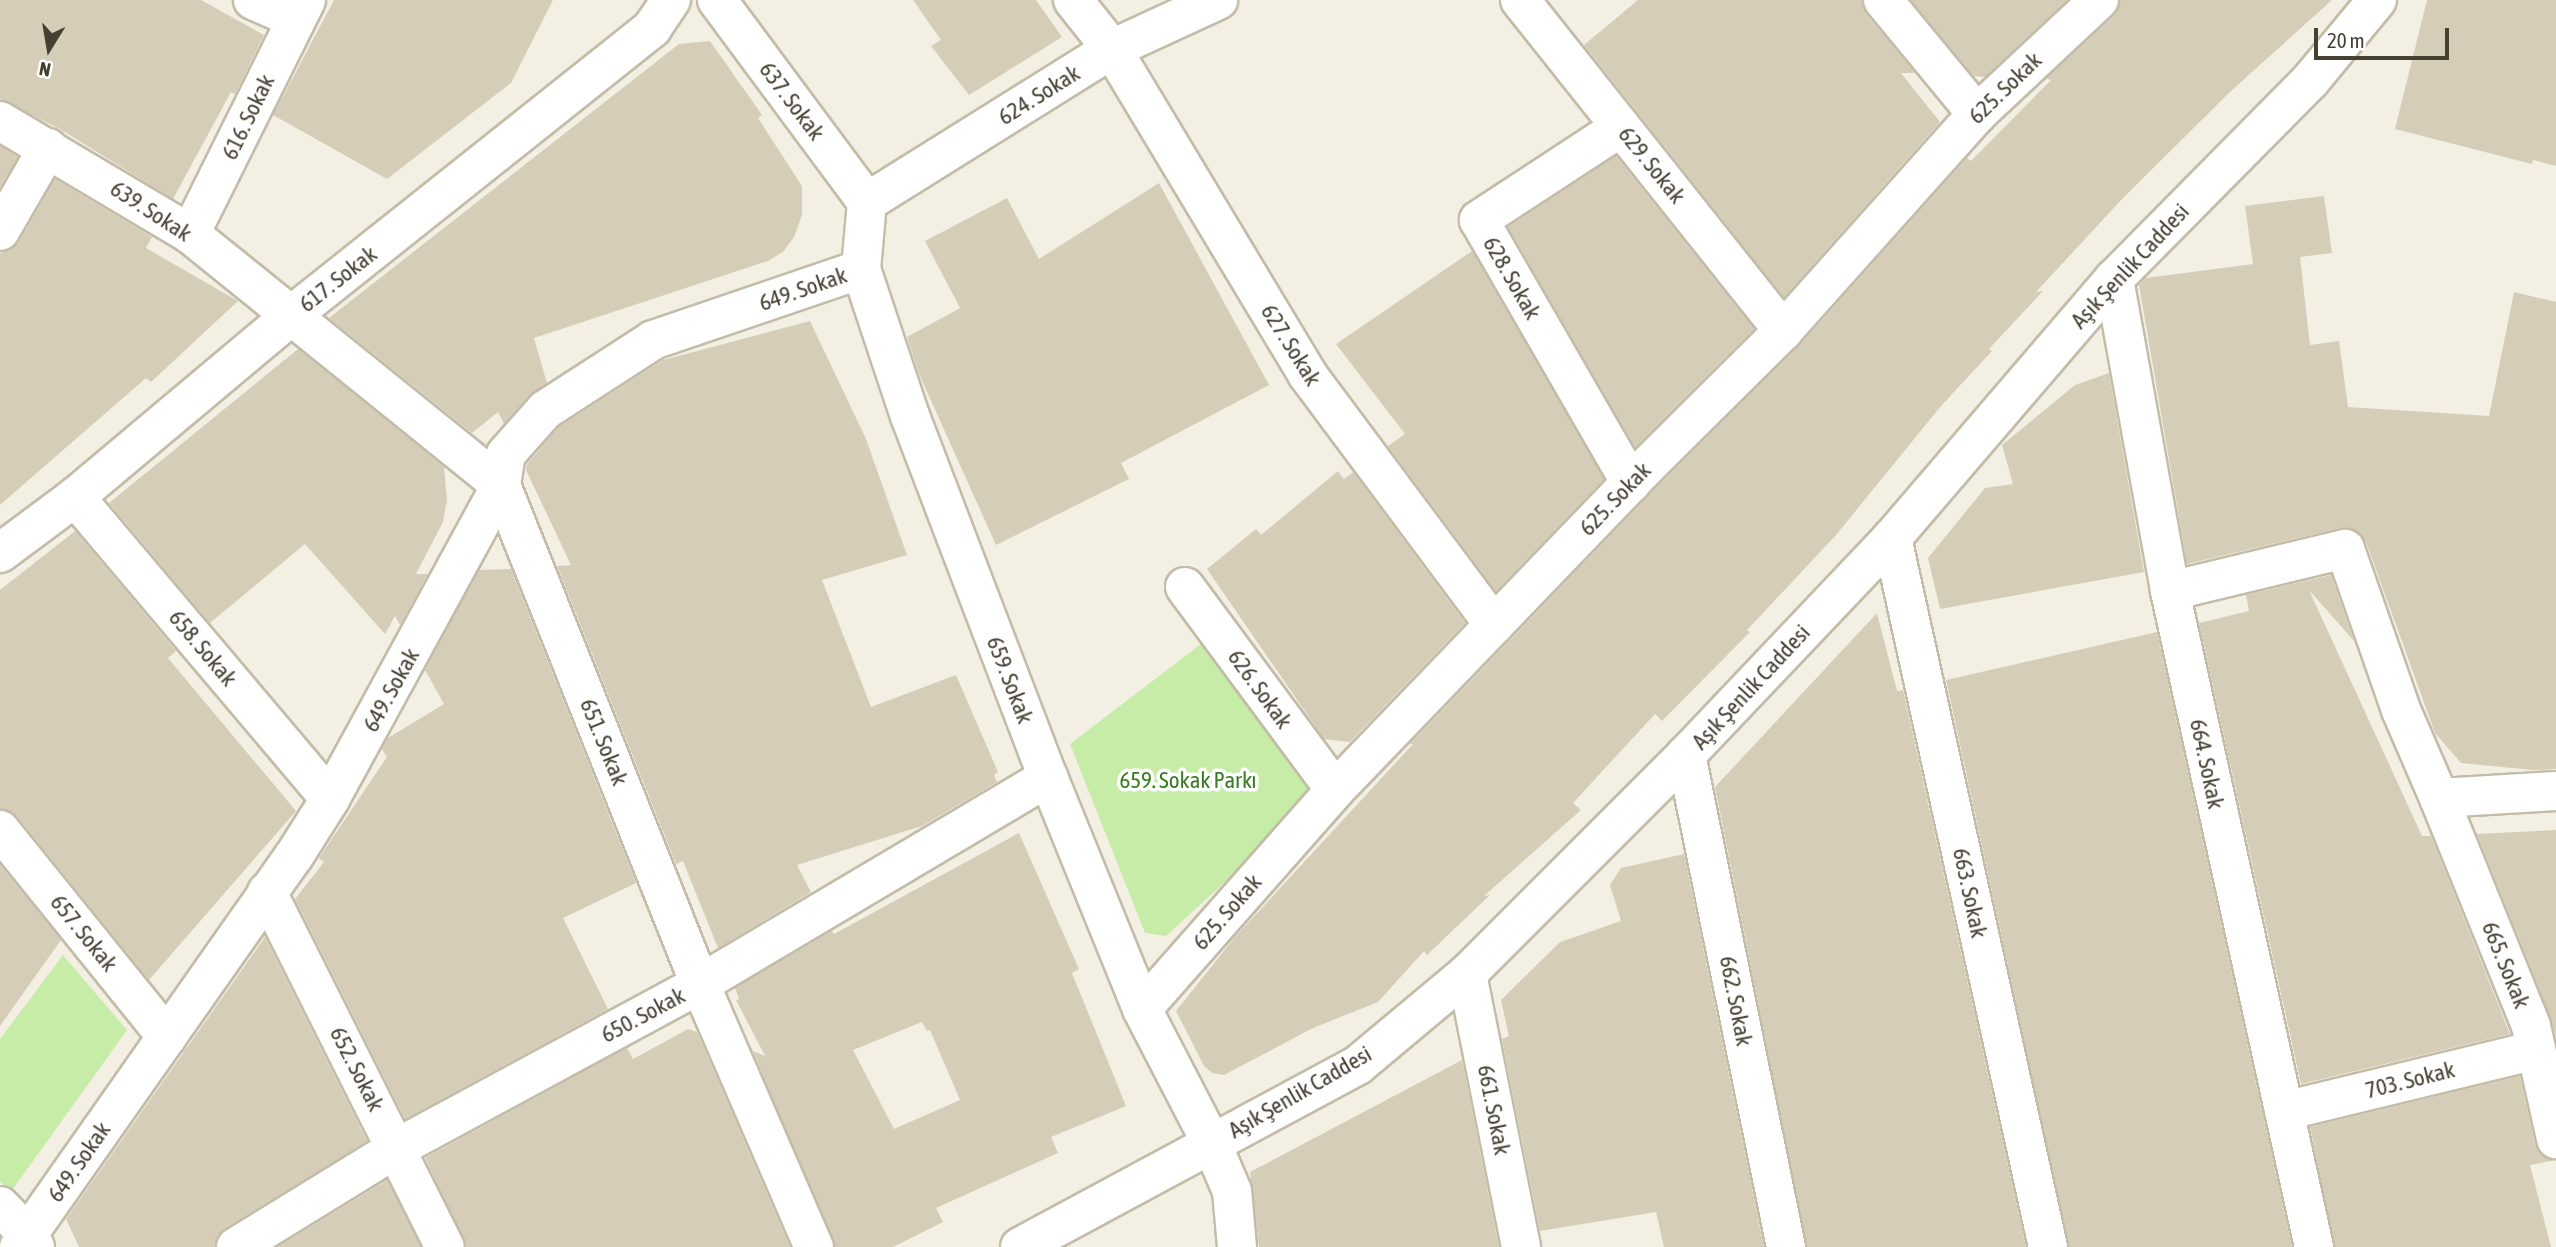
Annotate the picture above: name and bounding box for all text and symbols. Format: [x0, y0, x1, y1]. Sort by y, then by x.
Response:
north arrow [14, 14, 84, 84]
scale bar [2318, 14, 2453, 58]
text: 20 m [2327, 28, 2365, 52]
street label: 625. Sokak [1963, 46, 2047, 130]
street label: 637. Sokak [754, 56, 830, 146]
text: N [37, 58, 53, 81]
street label: 624. Sokak [993, 59, 1085, 131]
street label: 616. Sokak [216, 70, 280, 164]
street label: 629. Sokak [1613, 121, 1691, 209]
street label: 639. Sokak [105, 175, 197, 247]
street label: Aşık Şenlik Caddesi [2065, 198, 2195, 334]
street label: 628. Sokak [1477, 232, 1547, 324]
street label: 617. Sokak [294, 240, 382, 318]
street label: 649. Sokak [755, 261, 851, 317]
street label: 627. Sokak [1255, 299, 1327, 391]
street label: 625. Sokak [1573, 457, 1657, 541]
street label: 658. Sokak [163, 604, 243, 692]
street label: Aşık Şenlik Caddesi [1686, 619, 1816, 755]
street label: 659. Sokak [981, 633, 1039, 727]
street label: 649. Sokak [357, 643, 425, 737]
street label: 626. Sokak [1222, 644, 1298, 734]
street label: 651. Sokak [574, 695, 634, 789]
street label: 664. Sokak [2184, 717, 2230, 811]
park label: 659. Sokak Parkı [1119, 766, 1257, 794]
street label: 663. Sokak [1947, 846, 1993, 940]
street label: 625. Sokak [1187, 869, 1267, 955]
street label: 657. Sokak [45, 889, 123, 977]
street label: 665. Sokak [2476, 918, 2536, 1012]
street label: 662. Sokak [1714, 954, 1758, 1048]
street label: 650. Sokak [596, 981, 690, 1049]
street label: 652. Sokak [324, 1022, 390, 1116]
street label: Aşık Şenlik Caddesi [1224, 1040, 1376, 1144]
street label: 703. Sokak [2362, 1056, 2458, 1104]
street label: 661. Sokak [1472, 1063, 1516, 1157]
street label: 649. Sokak [42, 1117, 116, 1207]

